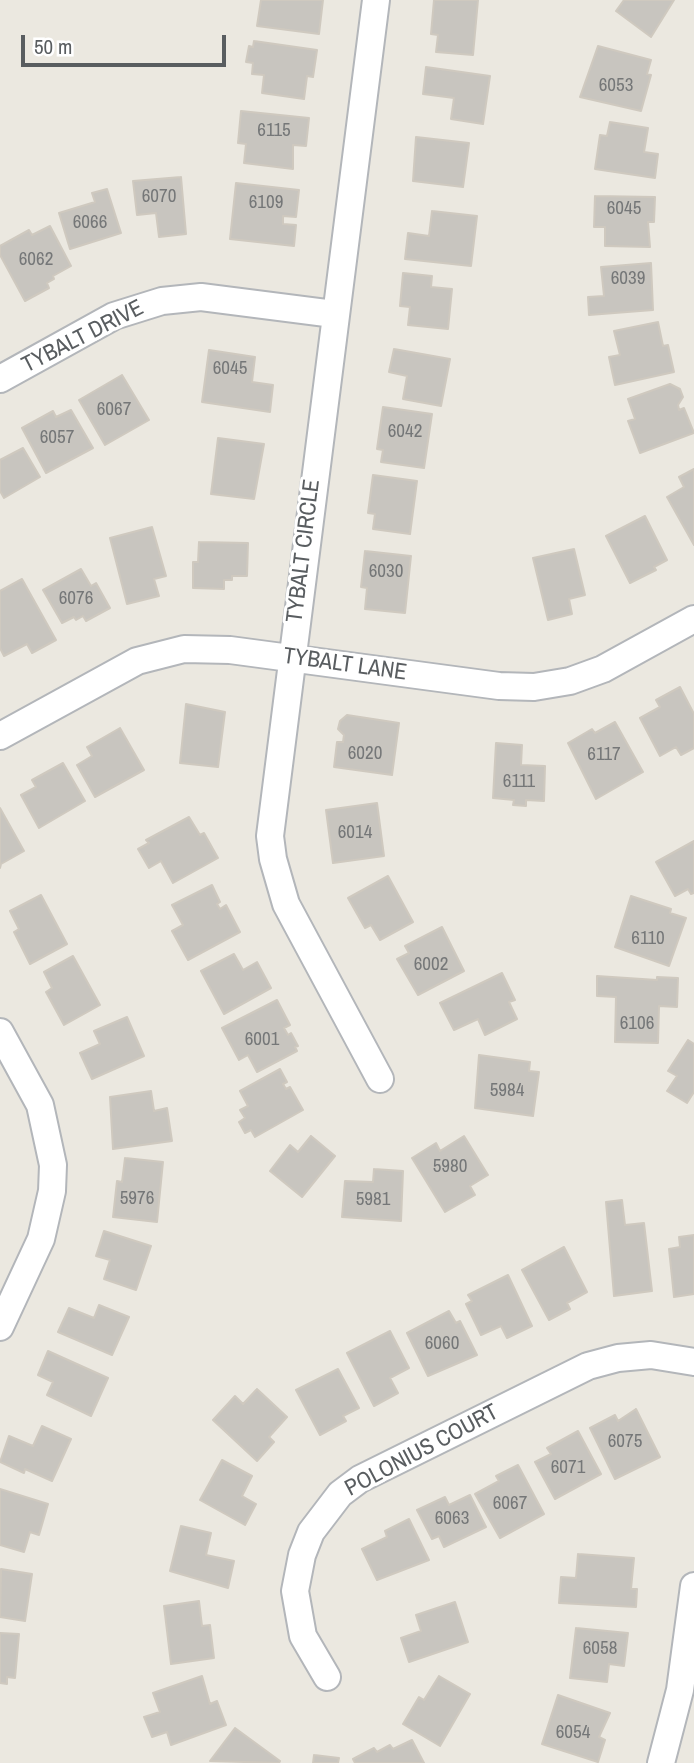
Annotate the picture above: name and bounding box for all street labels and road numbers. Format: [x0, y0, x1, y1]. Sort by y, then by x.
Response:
street label: TYBALT DRIVE [18, 295, 148, 379]
street label: TYBALT CIRCLE [282, 478, 326, 624]
street label: TYBALT LANE [281, 643, 409, 687]
street label: POLONIUS COURT [341, 1399, 503, 1503]

